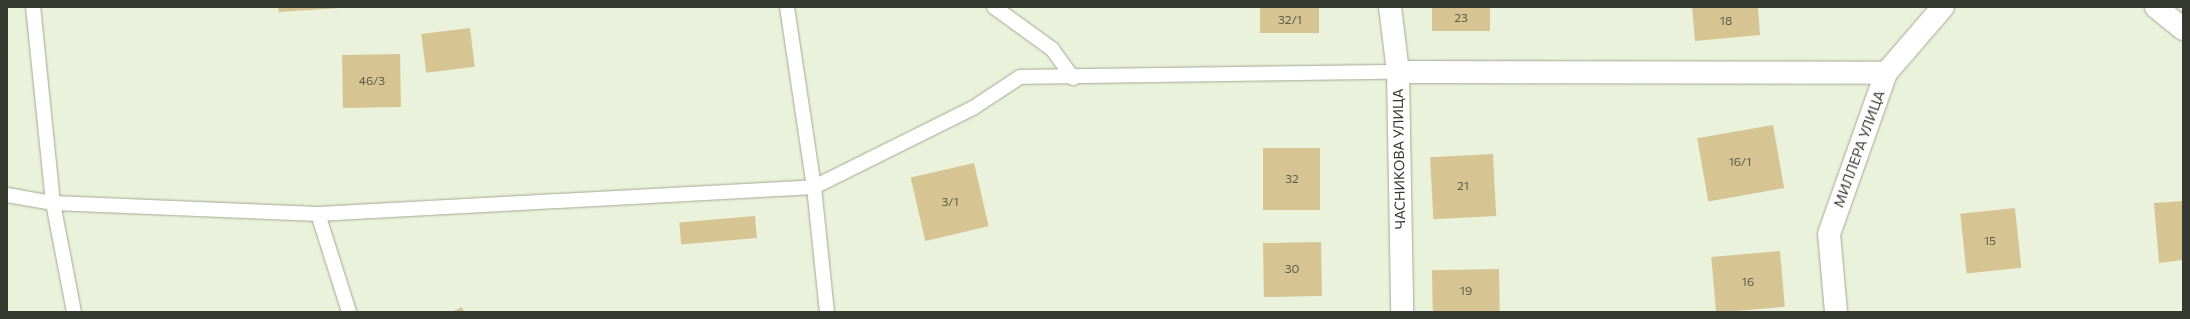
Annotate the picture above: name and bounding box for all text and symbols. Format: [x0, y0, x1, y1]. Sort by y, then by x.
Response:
house number: 23 [1454, 11, 1468, 25]
house number: 32/1 [1278, 13, 1302, 27]
house number: 18 [1720, 14, 1732, 28]
house number: 46/3 [359, 74, 385, 88]
street label: МИЛЛЕРА УЛИЦА [1830, 88, 1888, 210]
street label: ЧАСНИКОВА УЛИЦА [1389, 89, 1409, 229]
house number: 16/1 [1729, 155, 1751, 169]
house number: 32 [1285, 172, 1299, 186]
house number: 21 [1457, 179, 1469, 193]
house number: 3/1 [941, 195, 959, 209]
house number: 15 [1984, 234, 1996, 248]
house number: 30 [1285, 262, 1299, 276]
house number: 16 [1742, 275, 1754, 289]
house number: 19 [1460, 284, 1472, 298]

